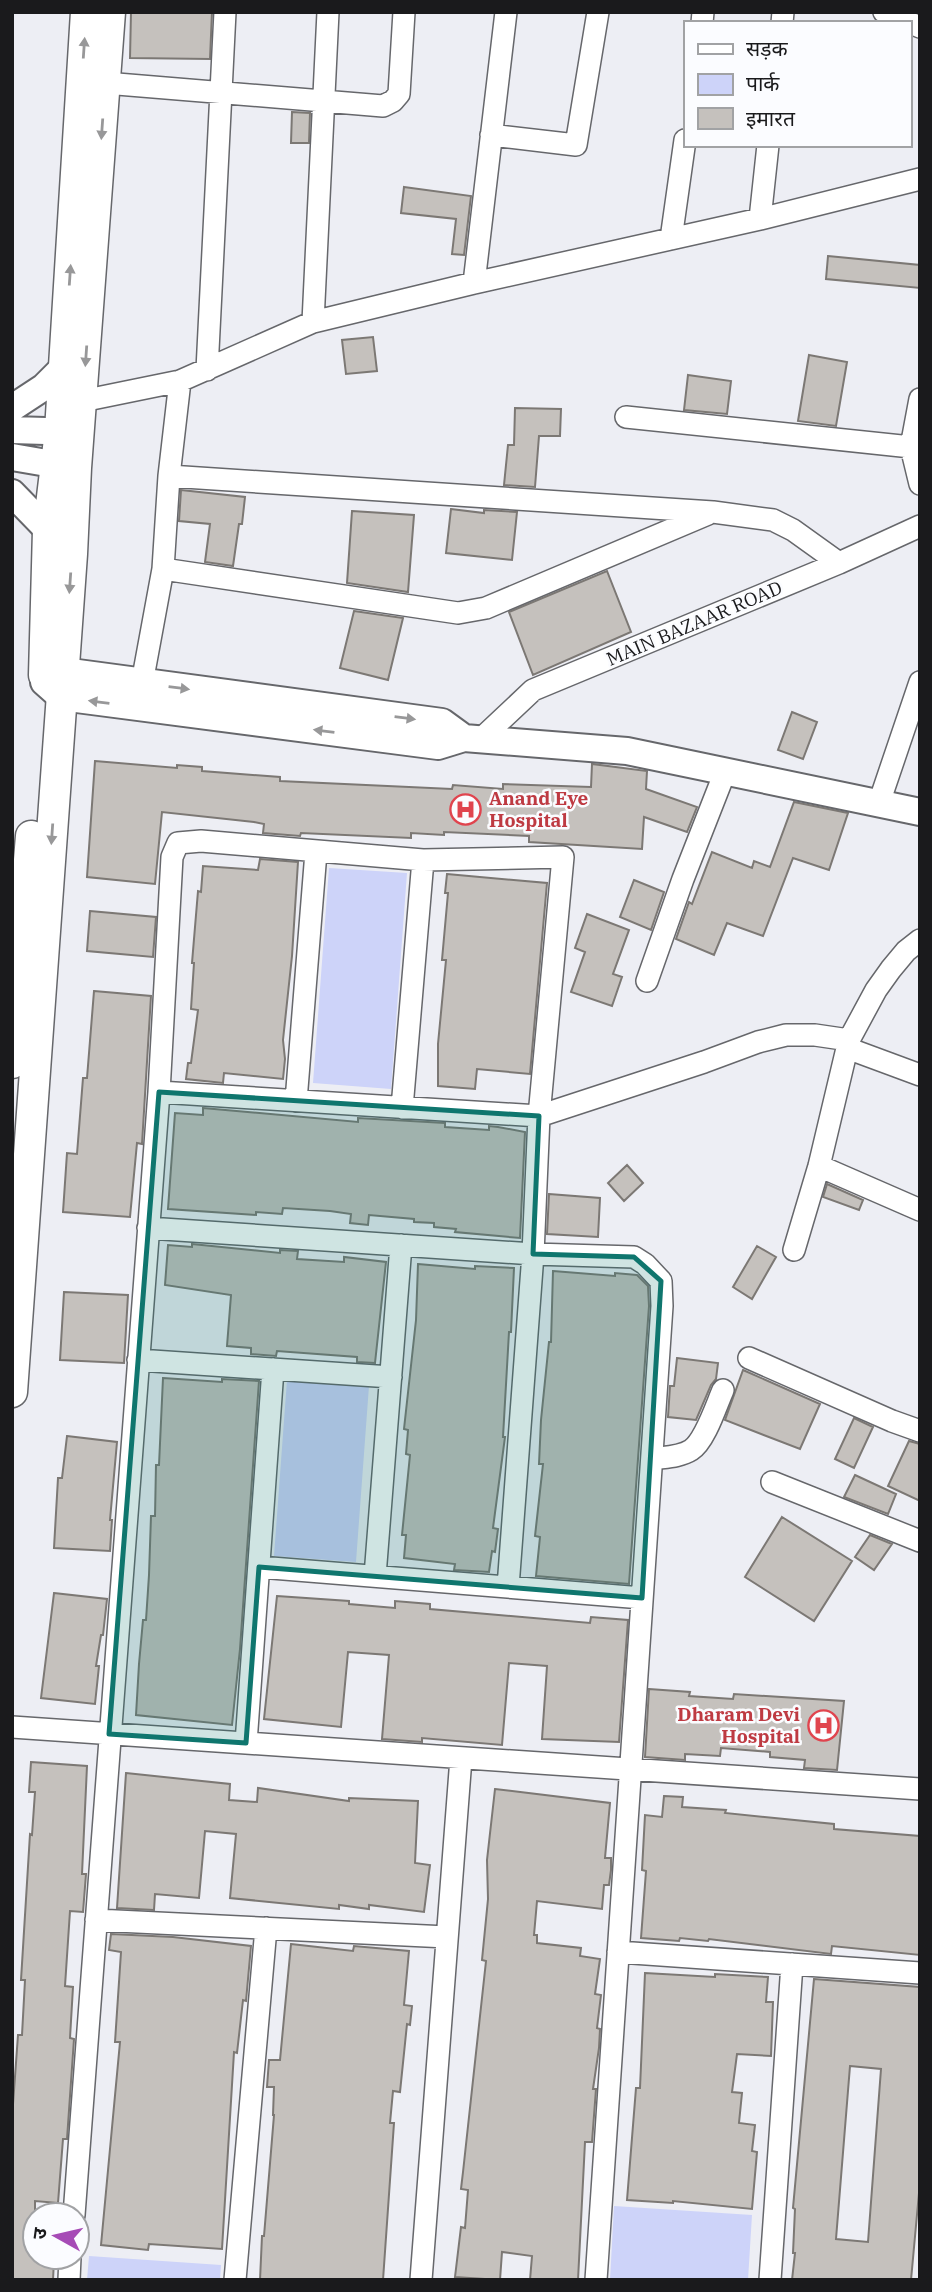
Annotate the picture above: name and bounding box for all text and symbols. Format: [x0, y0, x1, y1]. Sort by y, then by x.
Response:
legend [684, 21, 911, 147]
text: सड़क [746, 34, 788, 62]
one-way arrow [79, 36, 90, 58]
text: पार्क [746, 69, 780, 97]
text: इमारत [746, 104, 796, 132]
one-way arrow [96, 118, 107, 140]
one-way arrow [65, 263, 76, 285]
one-way arrow [80, 345, 91, 367]
one-way arrow [64, 572, 75, 594]
street label: MAIN BAZAAR ROAD [603, 575, 785, 671]
one-way arrow [168, 682, 190, 693]
one-way arrow [87, 697, 109, 708]
one-way arrow [394, 712, 416, 723]
one-way arrow [313, 726, 335, 737]
place label: Anand Eye Hospital [489, 786, 589, 832]
hospital icon: Anand Eye Hospital [449, 792, 483, 826]
one-way arrow [46, 824, 57, 846]
place label: Dharam Devi Hospital [677, 1702, 800, 1748]
hospital icon: Dharam Devi Hospital [806, 1708, 840, 1742]
north arrow [21, 2201, 91, 2271]
text: उ [27, 2226, 52, 2241]

